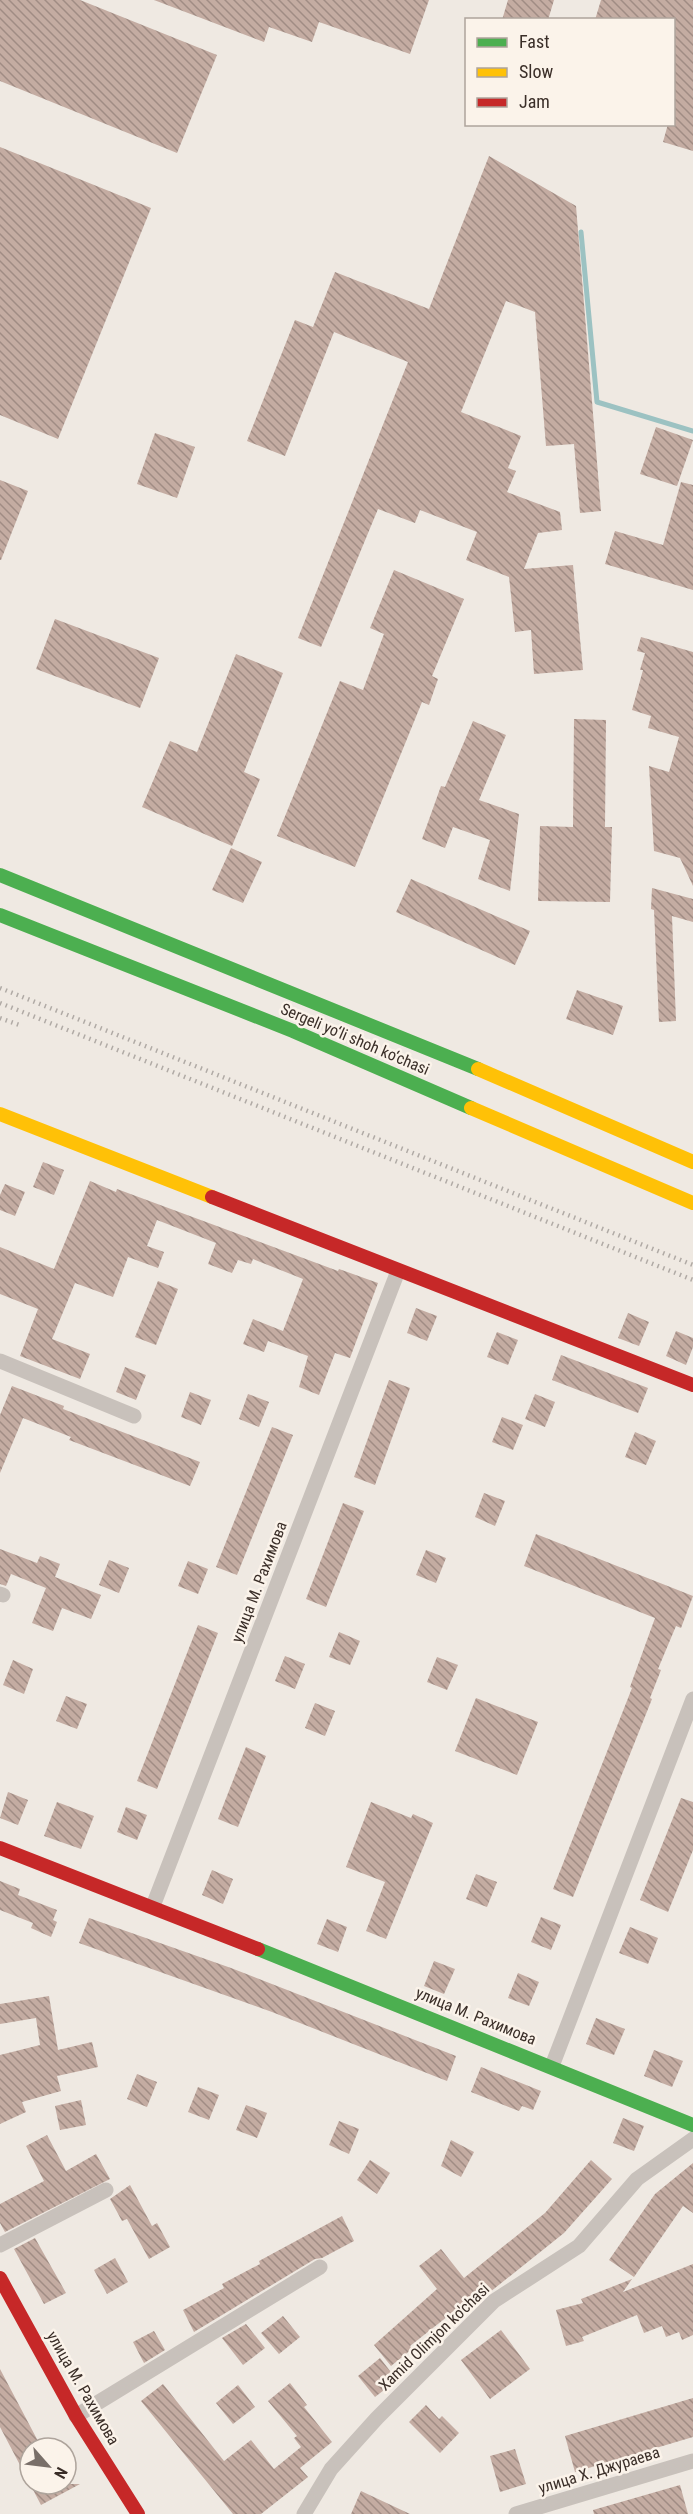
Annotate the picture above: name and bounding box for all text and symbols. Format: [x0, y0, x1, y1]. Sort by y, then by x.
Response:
legend [465, 18, 675, 126]
text: Fast [519, 31, 550, 52]
text: Slow [519, 61, 554, 82]
text: Jam [519, 91, 550, 112]
street label: Sergeli yo‘li shoh ko‘chasi [278, 999, 432, 1079]
street label: улица М. Рахимова [227, 1519, 291, 1645]
street label: улица М. Рахимова [413, 1983, 539, 2049]
street label: Xamid Olimjon ko'chasi [375, 2279, 493, 2395]
street label: улица М. Рахимова [43, 2328, 123, 2448]
north arrow [18, 2436, 78, 2496]
street label: улица Х. Джураева [536, 2443, 662, 2497]
text: N [50, 2464, 71, 2482]

